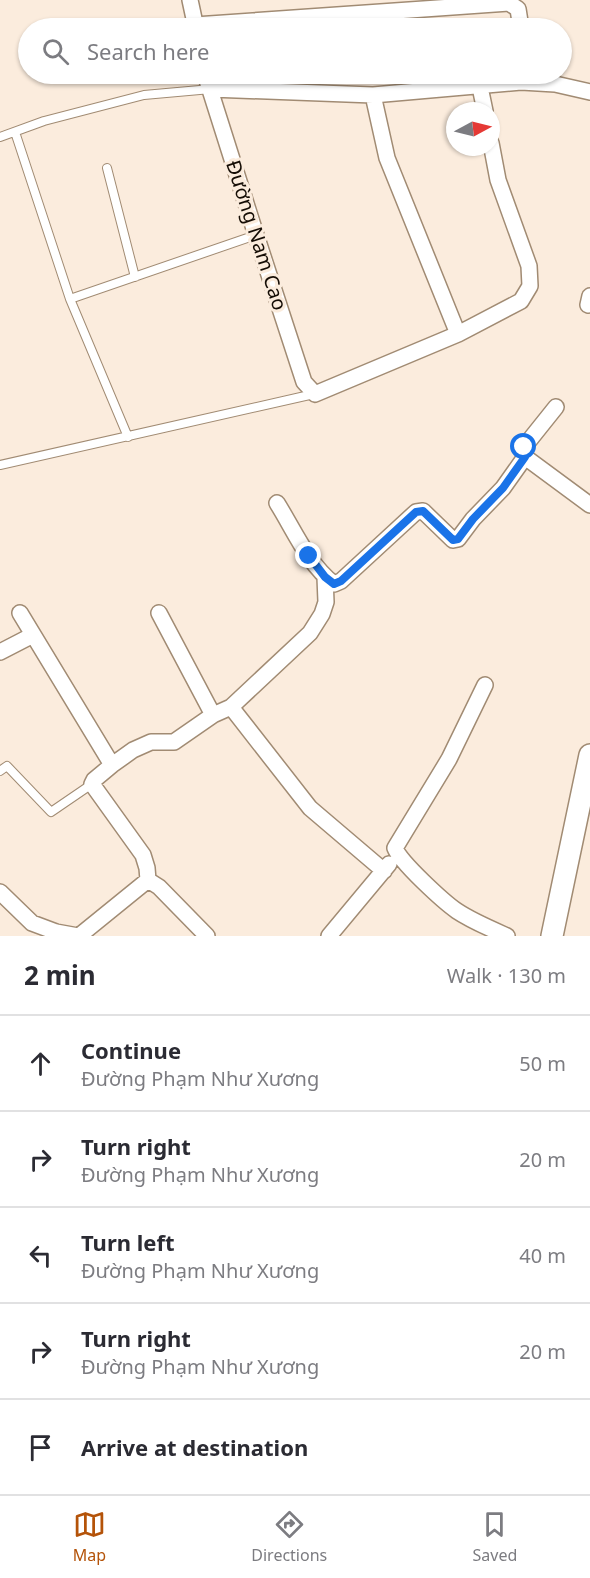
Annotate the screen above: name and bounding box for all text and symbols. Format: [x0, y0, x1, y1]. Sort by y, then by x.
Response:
search box [18, 18, 572, 84]
icon: search [39, 35, 72, 68]
text: Search here [87, 36, 209, 66]
north arrow [446, 102, 500, 156]
street label: Đường Nam Cao [220, 156, 294, 314]
route start [510, 433, 536, 459]
route end [295, 542, 321, 568]
text: 2 min [24, 957, 96, 993]
text: Walk · 130 m [447, 962, 566, 989]
text: Continue [81, 1035, 181, 1065]
icon: ahead [24, 1047, 57, 1080]
text: 50 m [519, 1050, 566, 1077]
text: Đường Phạm Như Xương [81, 1065, 319, 1092]
text: Turn right [81, 1131, 191, 1161]
icon: right [24, 1143, 57, 1176]
text: 20 m [519, 1146, 566, 1173]
text: Đường Phạm Như Xương [81, 1161, 319, 1188]
text: Turn left [81, 1227, 175, 1257]
icon: left [24, 1239, 57, 1272]
text: 40 m [519, 1242, 566, 1269]
text: Đường Phạm Như Xương [81, 1257, 319, 1284]
text: Turn right [81, 1323, 191, 1353]
icon: right [24, 1335, 57, 1368]
text: 20 m [519, 1338, 566, 1365]
text: Đường Phạm Như Xương [81, 1353, 319, 1380]
icon: arrive [24, 1431, 57, 1464]
text: Arrive at destination [81, 1432, 308, 1462]
tab: Map [73, 1508, 106, 1566]
tab: Directions [251, 1508, 327, 1566]
tab: Saved [473, 1508, 517, 1566]

